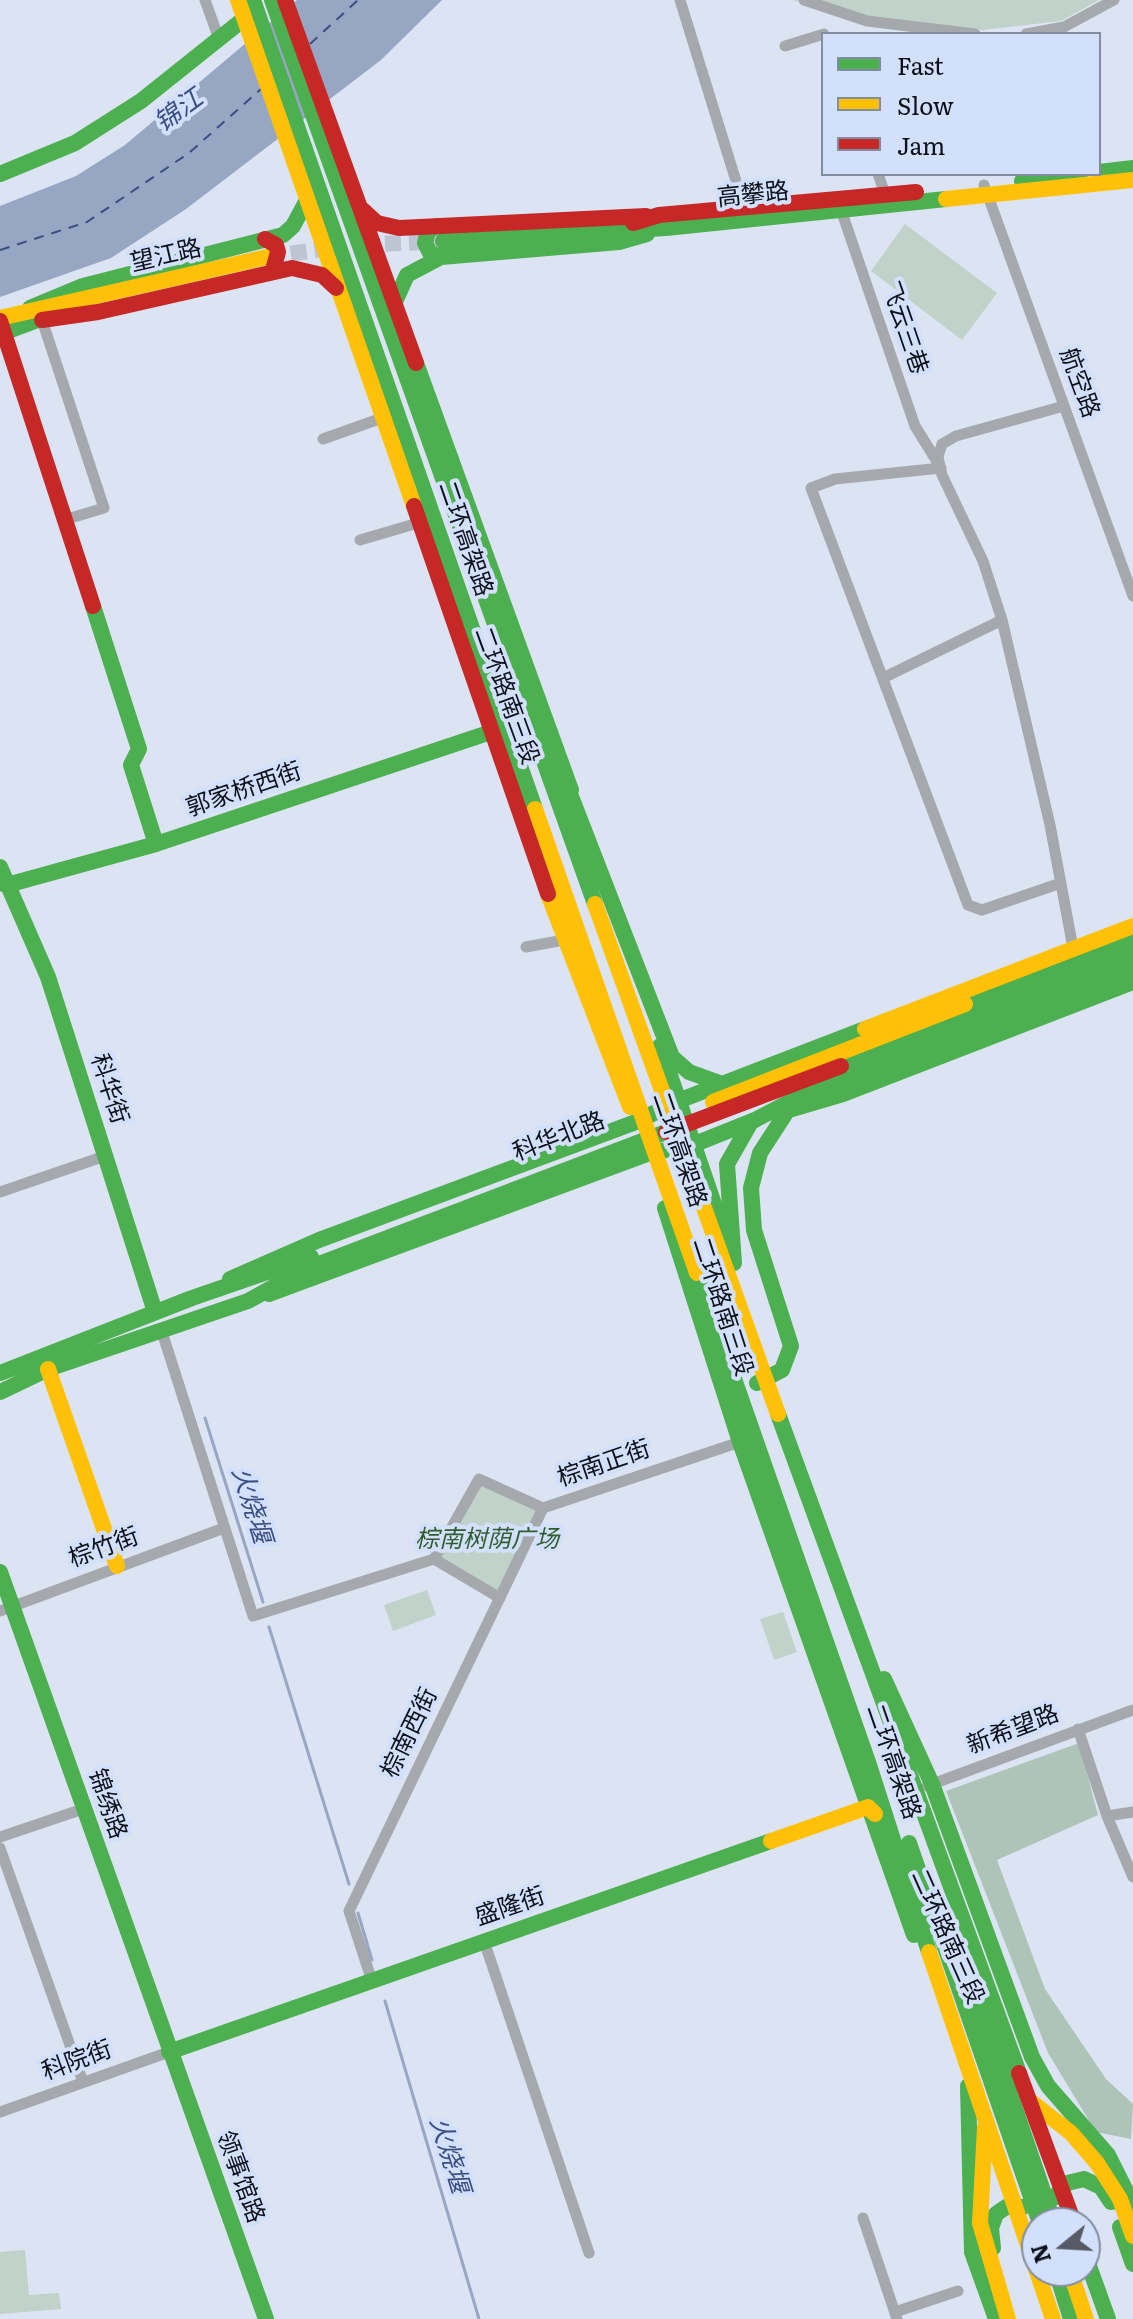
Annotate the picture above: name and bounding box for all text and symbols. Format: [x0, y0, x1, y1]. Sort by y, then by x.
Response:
legend [821, 32, 1101, 176]
text: Fast [897, 47, 944, 82]
water label: 锦江 [149, 83, 209, 139]
text: Slow [897, 87, 954, 122]
text: Jam [897, 127, 945, 162]
street label: 高攀路 [716, 177, 790, 213]
street label: 望江路 [128, 234, 204, 278]
street label: 飞云三巷 [875, 278, 933, 378]
street label: 航空路 [1053, 344, 1105, 422]
street label: 二环高架路 [432, 478, 498, 600]
street label: 二环路南三段 [468, 623, 544, 769]
street label: 郭家桥西街 [183, 757, 305, 823]
street label: 科华街 [84, 1050, 134, 1128]
street label: 二环高架路 [646, 1089, 712, 1211]
street label: 科华北路 [509, 1106, 609, 1168]
street label: 二环路南三段 [686, 1234, 758, 1380]
street label: 棕南正街 [554, 1435, 654, 1493]
water label: 火烧堰 [225, 1463, 277, 1547]
street label: 棕竹街 [65, 1522, 143, 1574]
park label: 棕南树荫广场 [415, 1526, 559, 1554]
street label: 棕南西街 [376, 1684, 444, 1782]
street label: 新希望路 [963, 1699, 1063, 1761]
street label: 二环高架路 [860, 1701, 926, 1823]
street label: 锦绣路 [82, 1765, 132, 1843]
street label: 二环路南三段 [905, 1865, 989, 2009]
street label: 盛隆街 [471, 1882, 549, 1932]
street label: 科院街 [38, 2035, 116, 2087]
water label: 火烧堰 [423, 2113, 475, 2197]
street label: 领事馆路 [210, 2127, 270, 2227]
north arrow [1021, 2207, 1101, 2287]
text: N [1021, 2240, 1058, 2268]

